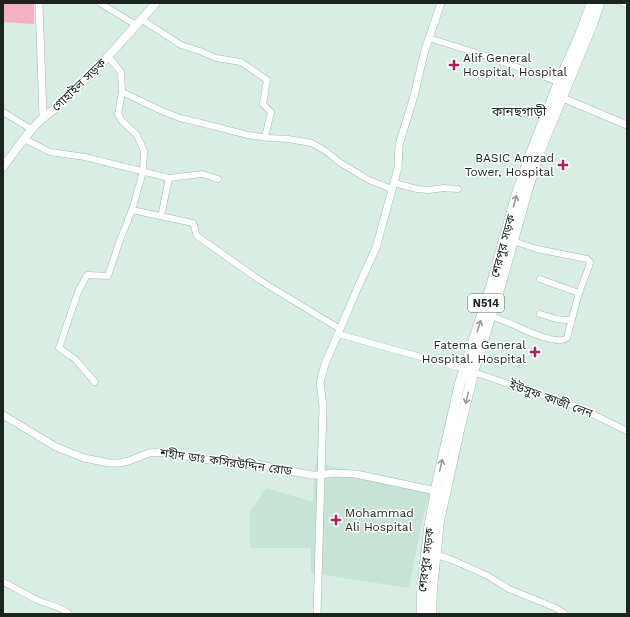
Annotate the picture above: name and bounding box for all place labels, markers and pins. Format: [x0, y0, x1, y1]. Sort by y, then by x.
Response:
place label: Alif General Hospital, Hospital [463, 51, 568, 79]
marker: Alif General Hospital, Hospital [448, 59, 460, 71]
place label: BASIC Amzad Tower, Hospital [465, 151, 554, 179]
marker: BASIC Amzad Tower, Hospital [557, 159, 569, 171]
place label: Fatema General Hospital. Hospital [422, 338, 526, 366]
marker: Fatema General Hospital. Hospital [529, 346, 541, 358]
place label: Mohammad Ali Hospital [345, 506, 414, 534]
marker: Mohammad Ali Hospital [330, 514, 342, 526]

